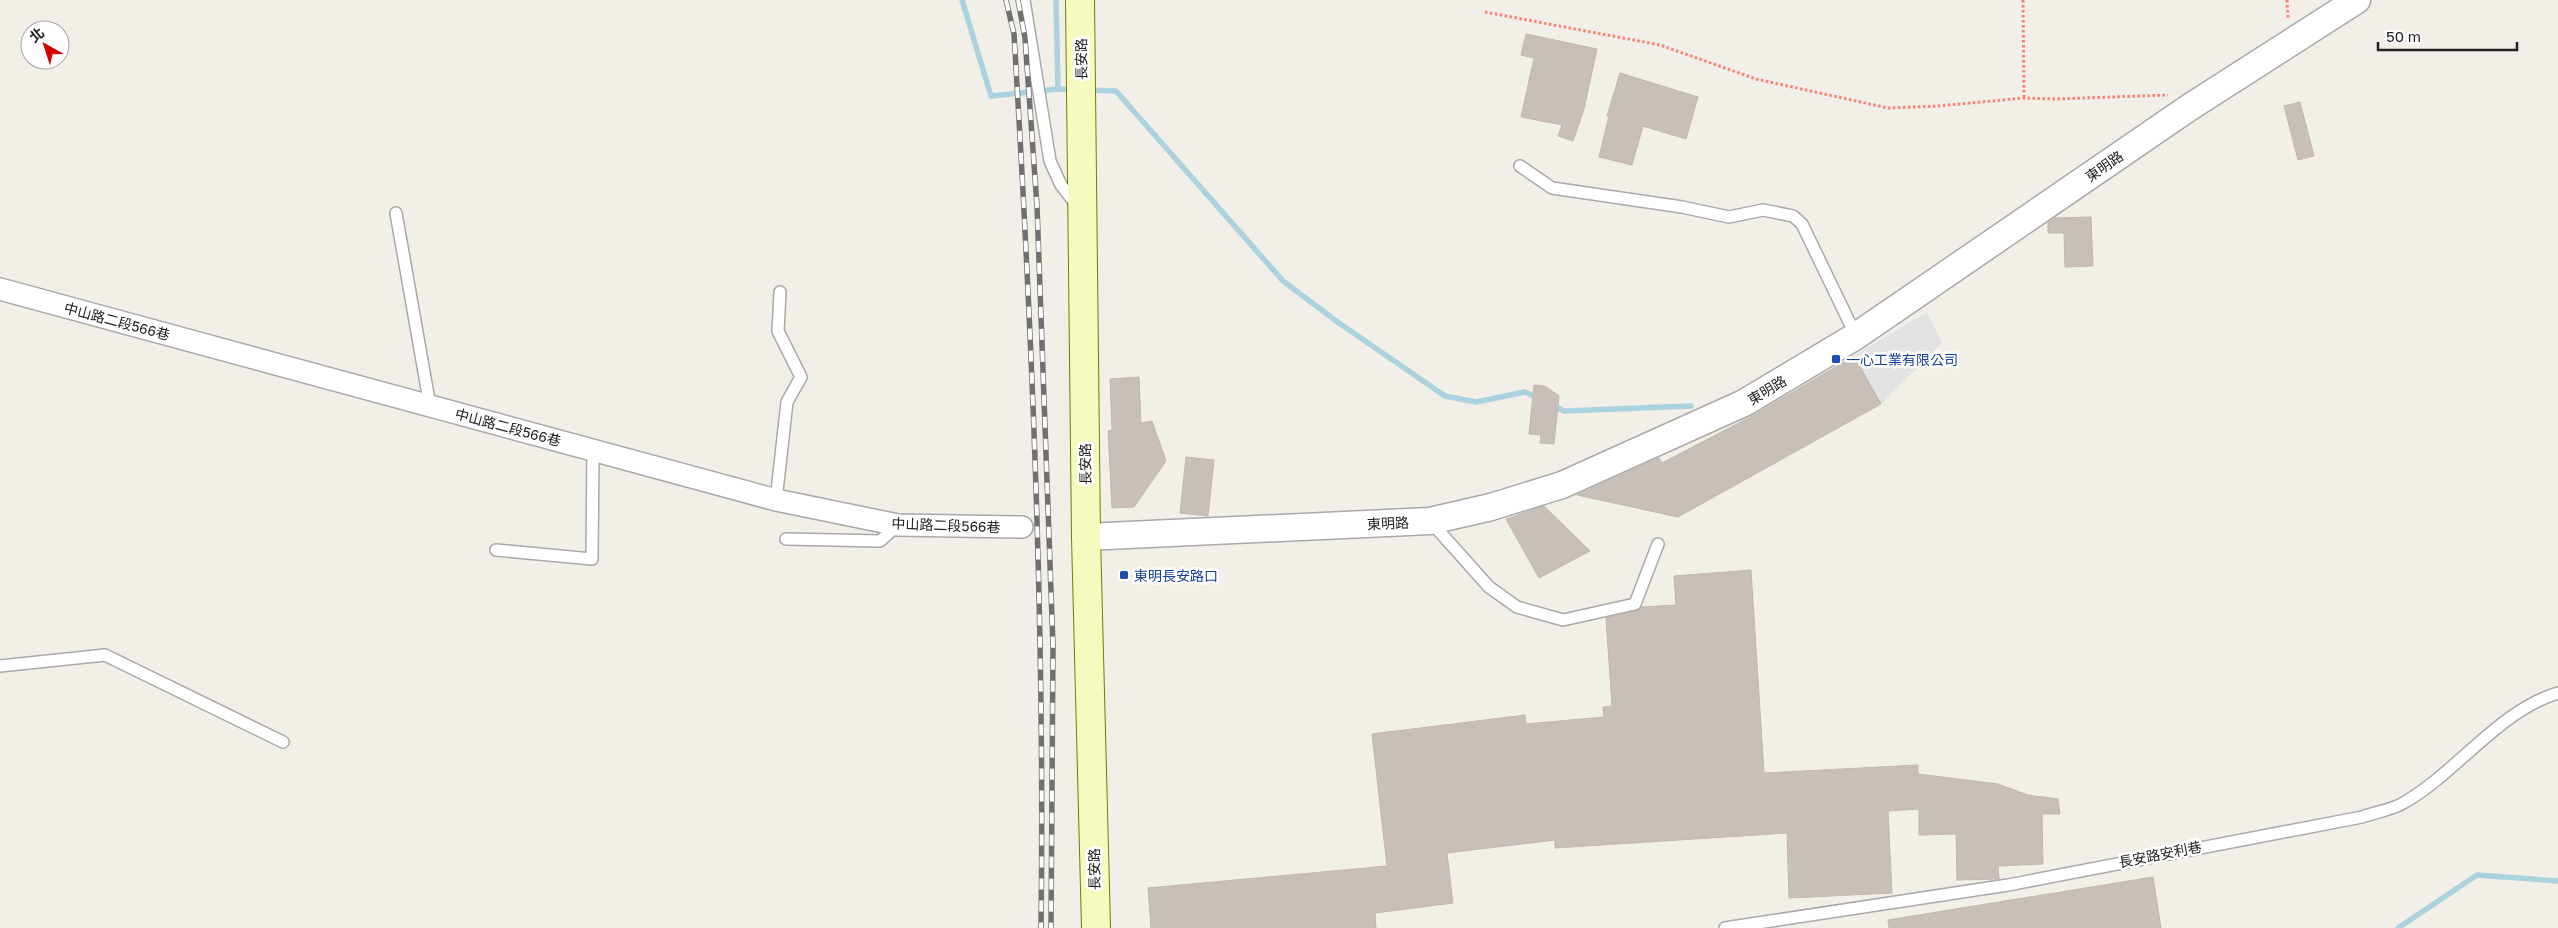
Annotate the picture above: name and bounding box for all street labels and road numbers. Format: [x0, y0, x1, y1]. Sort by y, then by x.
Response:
street label: 長安路 [1072, 38, 1090, 80]
street label: 東明路 [2082, 147, 2126, 185]
street label: 中山路二段566巷 [62, 299, 172, 343]
street label: 東明路 [1745, 372, 1789, 408]
street label: 中山路二段566巷 [453, 405, 563, 449]
street label: 長安路 [1076, 443, 1094, 485]
street label: 東明路 [1367, 513, 1409, 533]
street label: 中山路二段566巷 [891, 515, 1001, 535]
street label: 長安路安利巷 [2117, 838, 2203, 870]
street label: 長安路 [1085, 848, 1103, 890]

